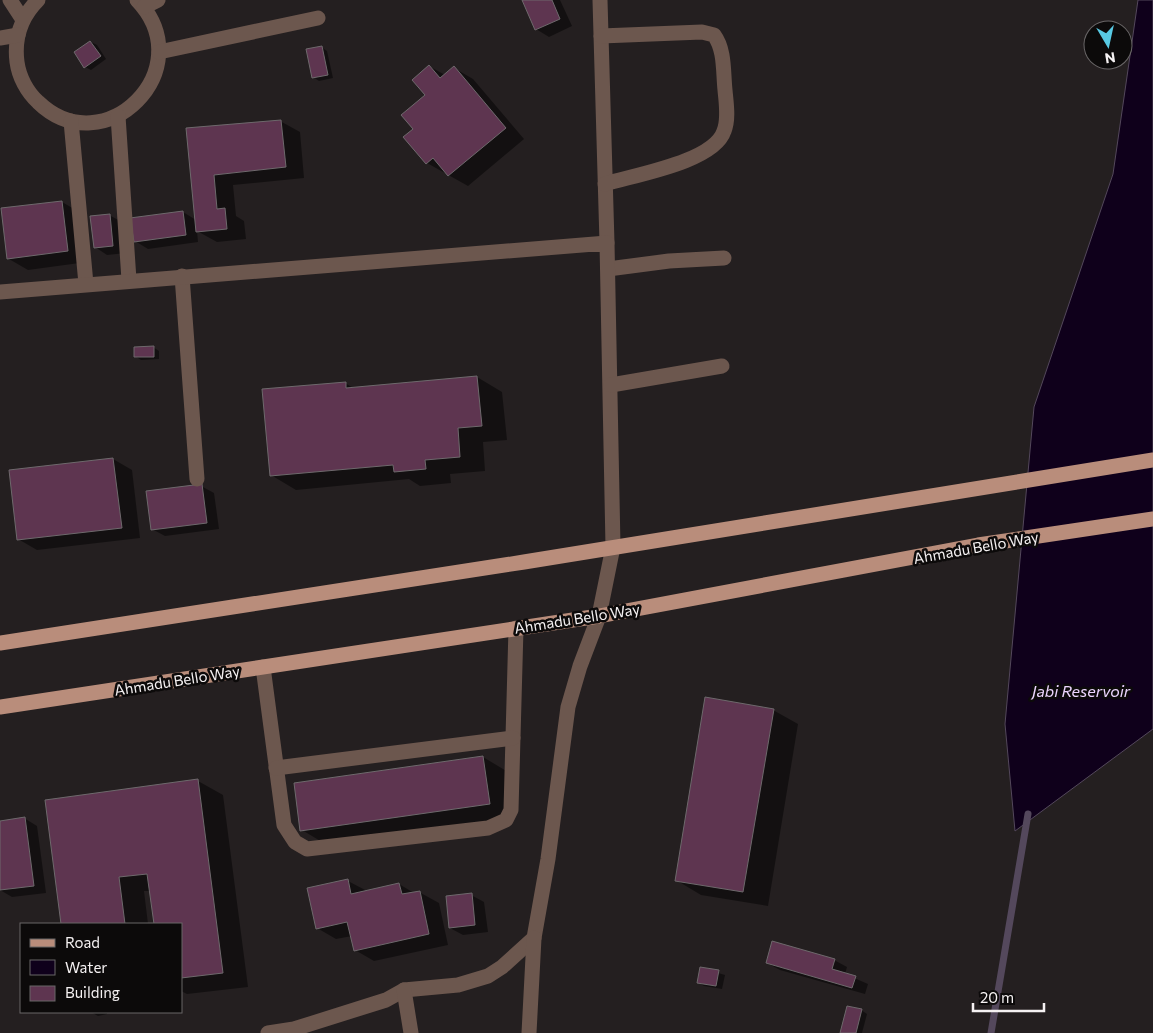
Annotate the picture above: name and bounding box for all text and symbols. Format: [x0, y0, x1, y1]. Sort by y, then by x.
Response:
north arrow [1083, 20, 1133, 70]
text: N [1104, 49, 1117, 68]
street label: Ahmadu Bello Way [912, 527, 1040, 567]
street label: Ahmadu Bello Way [513, 599, 641, 637]
street label: Ahmadu Bello Way [113, 661, 241, 699]
water label: Jabi Reservoir [1030, 681, 1131, 700]
legend [20, 923, 182, 1013]
text: Road [65, 933, 100, 951]
text: Water [65, 958, 107, 976]
scale bar [973, 980, 1044, 1012]
text: Building [65, 983, 120, 1001]
text: 20 m [980, 988, 1014, 1006]

